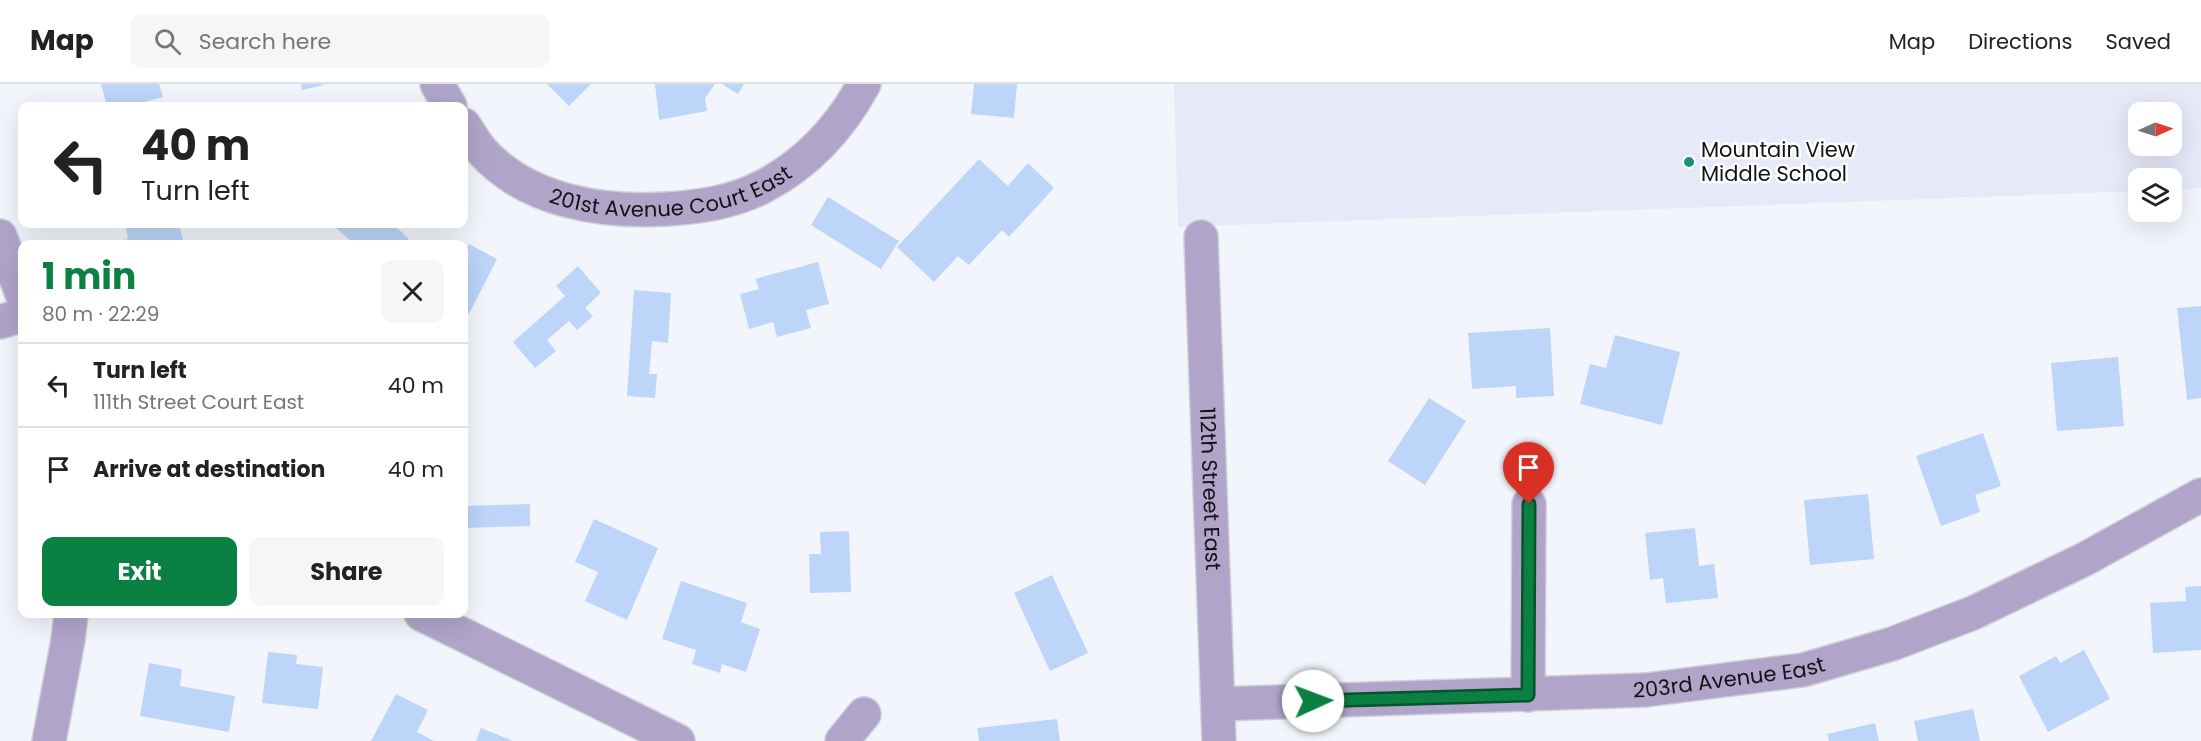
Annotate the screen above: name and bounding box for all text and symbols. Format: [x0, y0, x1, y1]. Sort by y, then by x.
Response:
search box [130, 14, 550, 68]
text: Map [30, 21, 94, 60]
icon: search [151, 25, 184, 58]
text: Search here [199, 26, 331, 57]
text: Map [1889, 27, 1935, 56]
text: Directions [1968, 27, 2072, 56]
text: Saved [2105, 27, 2171, 56]
north arrow [2128, 102, 2182, 156]
map controls [2128, 102, 2182, 222]
text: 40 m [141, 116, 250, 175]
icon: left [42, 126, 120, 204]
place label: Mountain View Middle School [1701, 135, 1855, 188]
marker: Mountain View Middle School [1682, 155, 1696, 169]
street label: 201st Avenue Court East [546, 158, 797, 224]
button: layers [2128, 168, 2182, 222]
text: Turn left [141, 172, 250, 209]
text: 1 min [42, 251, 136, 302]
button: close [381, 260, 444, 323]
text: 80 m · 22:29 [42, 300, 159, 328]
text: Turn left [93, 355, 187, 386]
icon: left [42, 369, 75, 402]
text: 40 m [388, 370, 444, 401]
text: 111th Street Court East [93, 388, 304, 416]
street label: 112th Street East [1193, 407, 1228, 571]
pin [1503, 442, 1554, 504]
icon: arrive [1512, 451, 1545, 484]
icon: arrive [42, 453, 75, 486]
text: Arrive at destination [93, 454, 325, 485]
text: 40 m [388, 454, 444, 485]
button: Exit [42, 537, 237, 606]
button: Share [249, 537, 444, 606]
street label: 203rd Avenue East [1633, 649, 1828, 704]
position arrow [1281, 669, 1345, 733]

